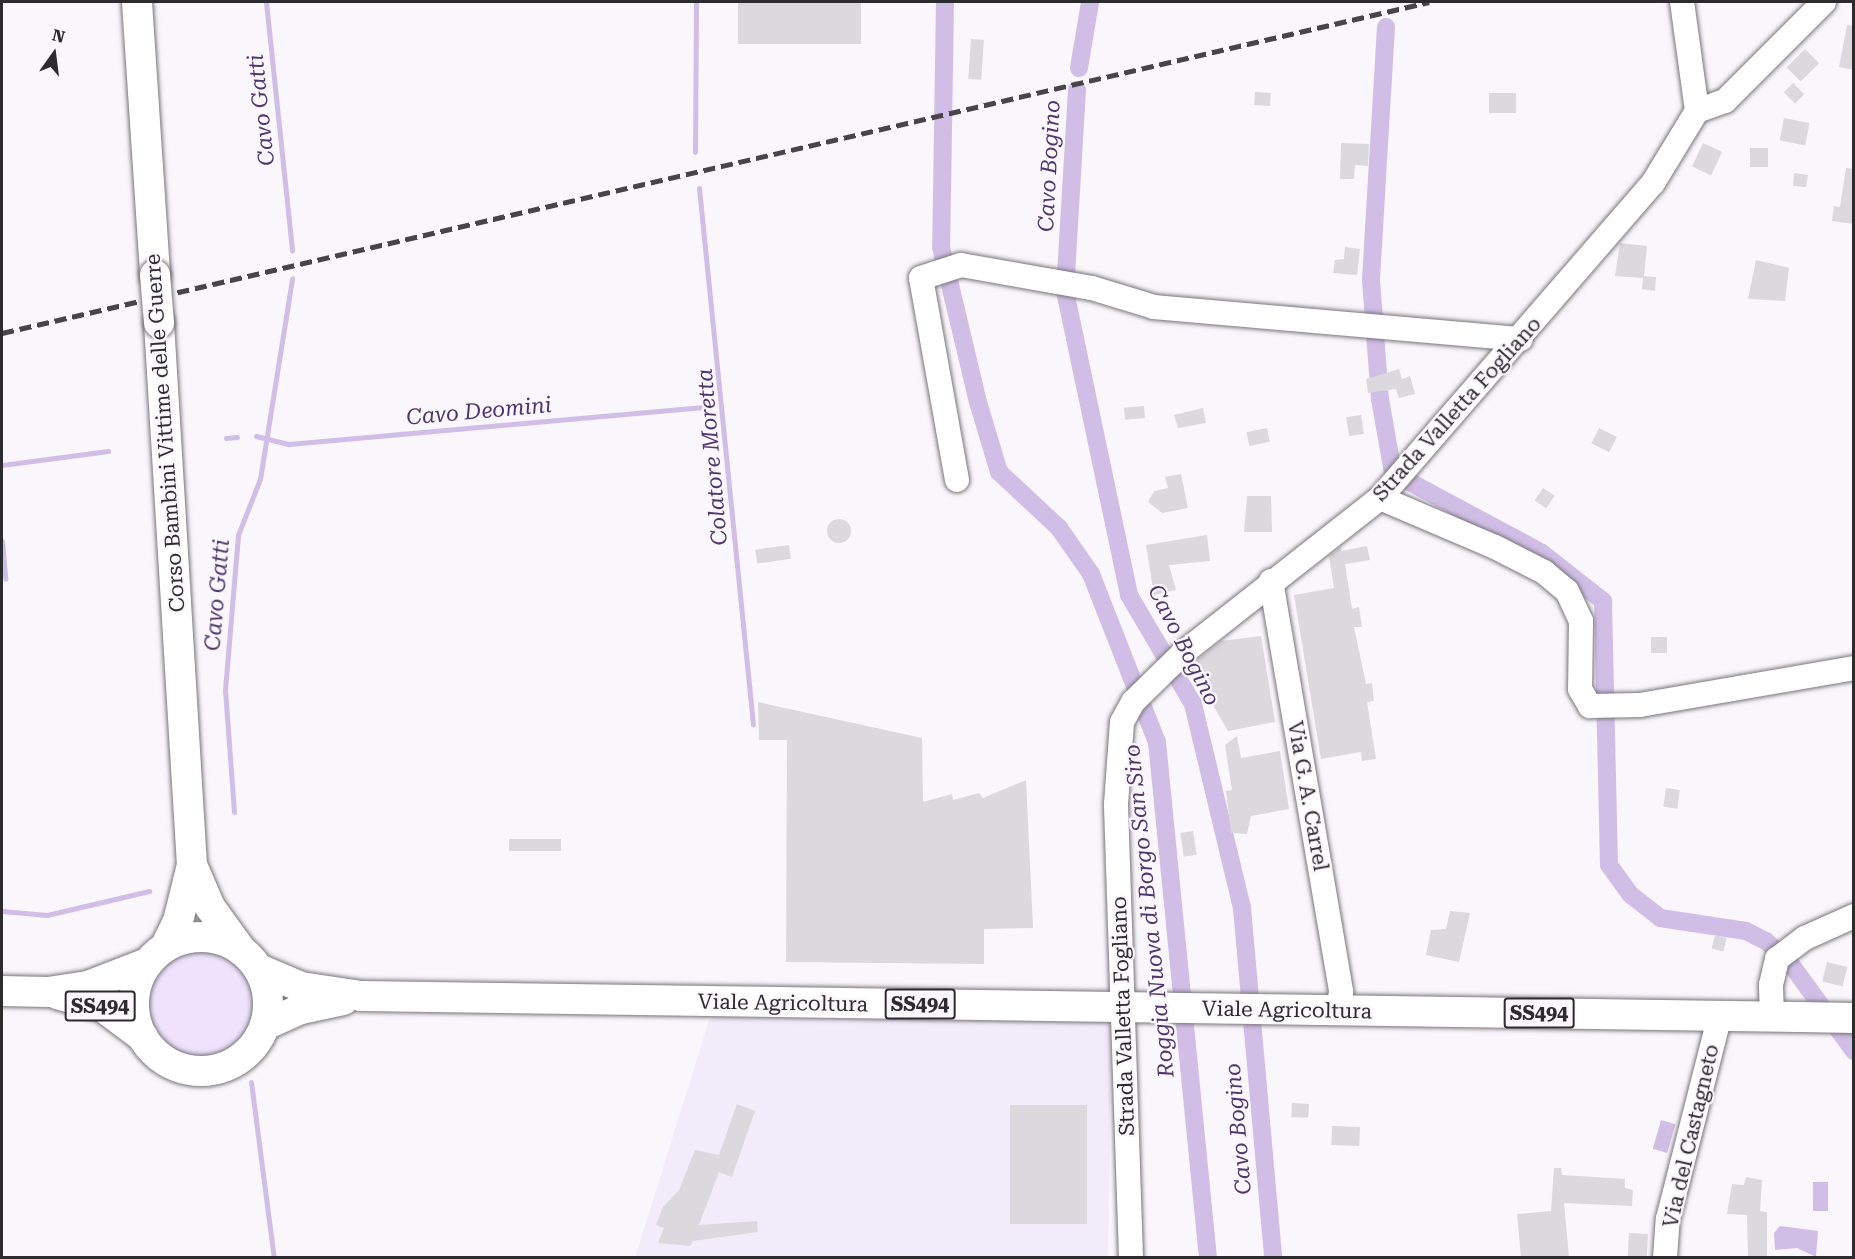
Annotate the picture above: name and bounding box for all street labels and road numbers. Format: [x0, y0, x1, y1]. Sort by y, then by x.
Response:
street label: Corso Bambini Vittime delle Guerre [140, 253, 190, 613]
street label: Strada Valletta Fogliano [1367, 312, 1547, 506]
street label: Via G. A. Carrel [1282, 719, 1334, 873]
street label: Strada Valletta Fogliano [1106, 896, 1140, 1136]
road number: SS494 [884, 987, 956, 1021]
road number: SS494 [64, 989, 136, 1023]
street label: Viale Agricoltura [698, 989, 868, 1017]
street label: Viale Agricoltura [1202, 996, 1372, 1024]
road number: SS494 [1503, 996, 1575, 1030]
street label: Via del Castagneto [1658, 1042, 1724, 1230]

